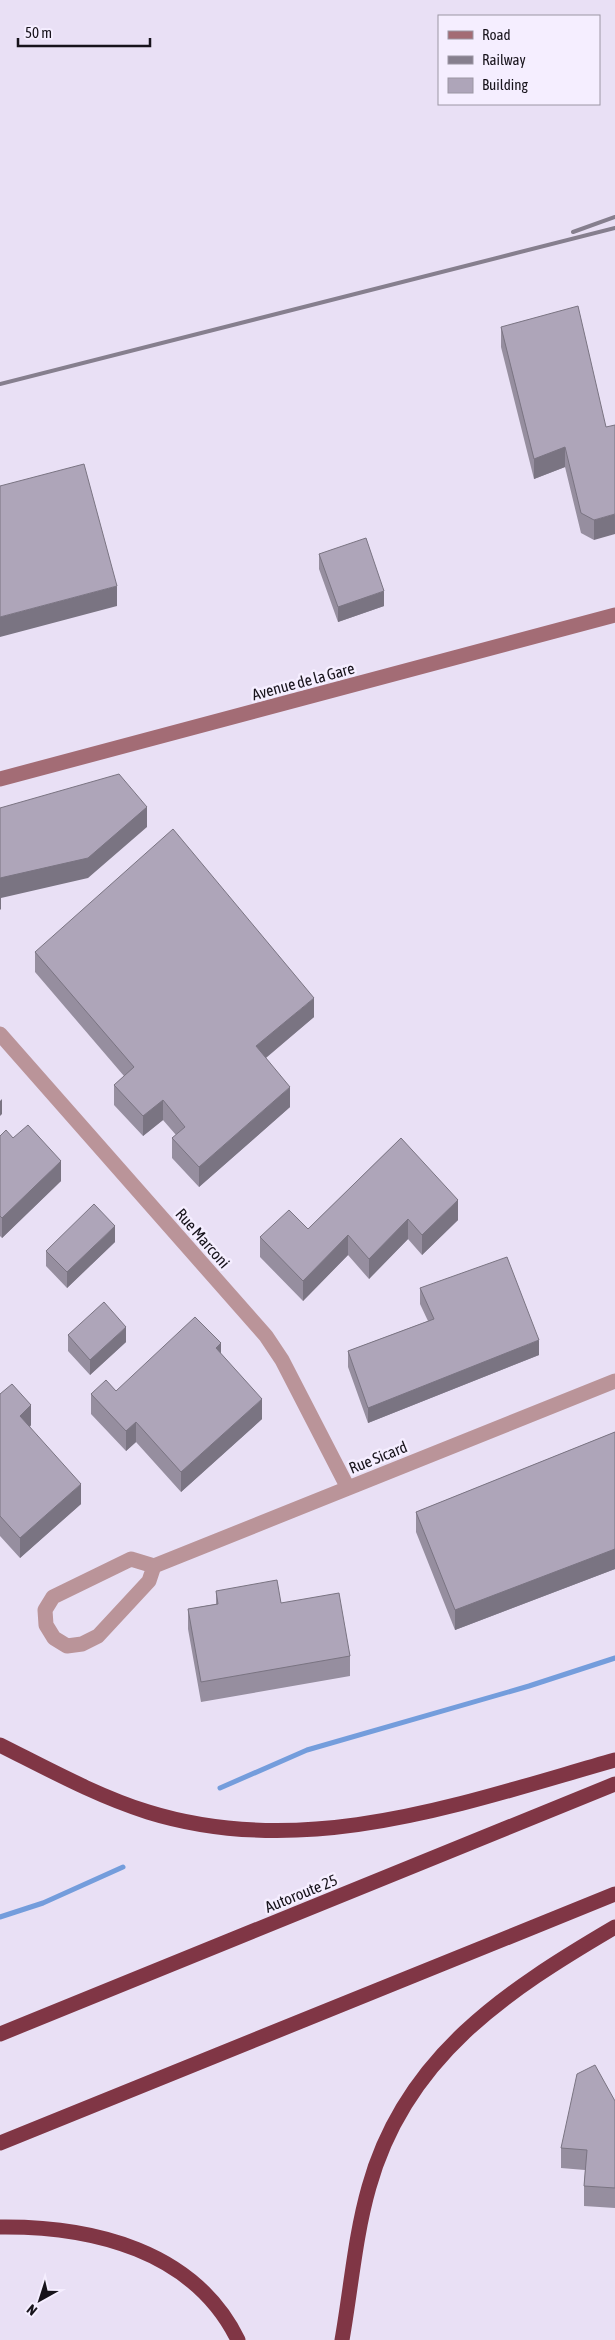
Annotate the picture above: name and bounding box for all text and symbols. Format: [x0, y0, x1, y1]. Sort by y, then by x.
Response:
scale bar [18, 15, 150, 47]
legend [438, 15, 600, 105]
text: 50 m [25, 24, 52, 41]
text: Road [482, 26, 511, 43]
text: Railway [482, 51, 526, 68]
text: Building [482, 76, 528, 93]
street label: Avenue de la Gare [250, 659, 356, 703]
street label: Rue Marconi [172, 1205, 234, 1271]
street label: Rue Sicard [346, 1437, 410, 1477]
street label: Autoroute 25 [262, 1870, 340, 1916]
north arrow [15, 2275, 65, 2325]
text: N [24, 2301, 40, 2319]

